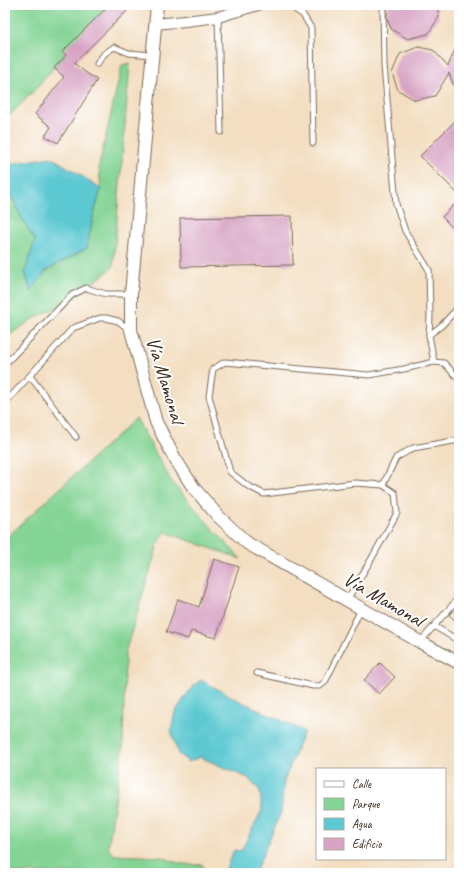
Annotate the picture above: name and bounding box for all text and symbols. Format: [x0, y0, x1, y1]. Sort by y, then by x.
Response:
street label: Vía Mamonal [141, 334, 192, 430]
street label: Vía Mamonal [339, 566, 432, 634]
legend [316, 768, 446, 860]
text: Calle [352, 776, 372, 792]
text: Parque [352, 796, 381, 812]
text: Agua [352, 816, 373, 832]
text: Edificio [352, 836, 382, 852]

